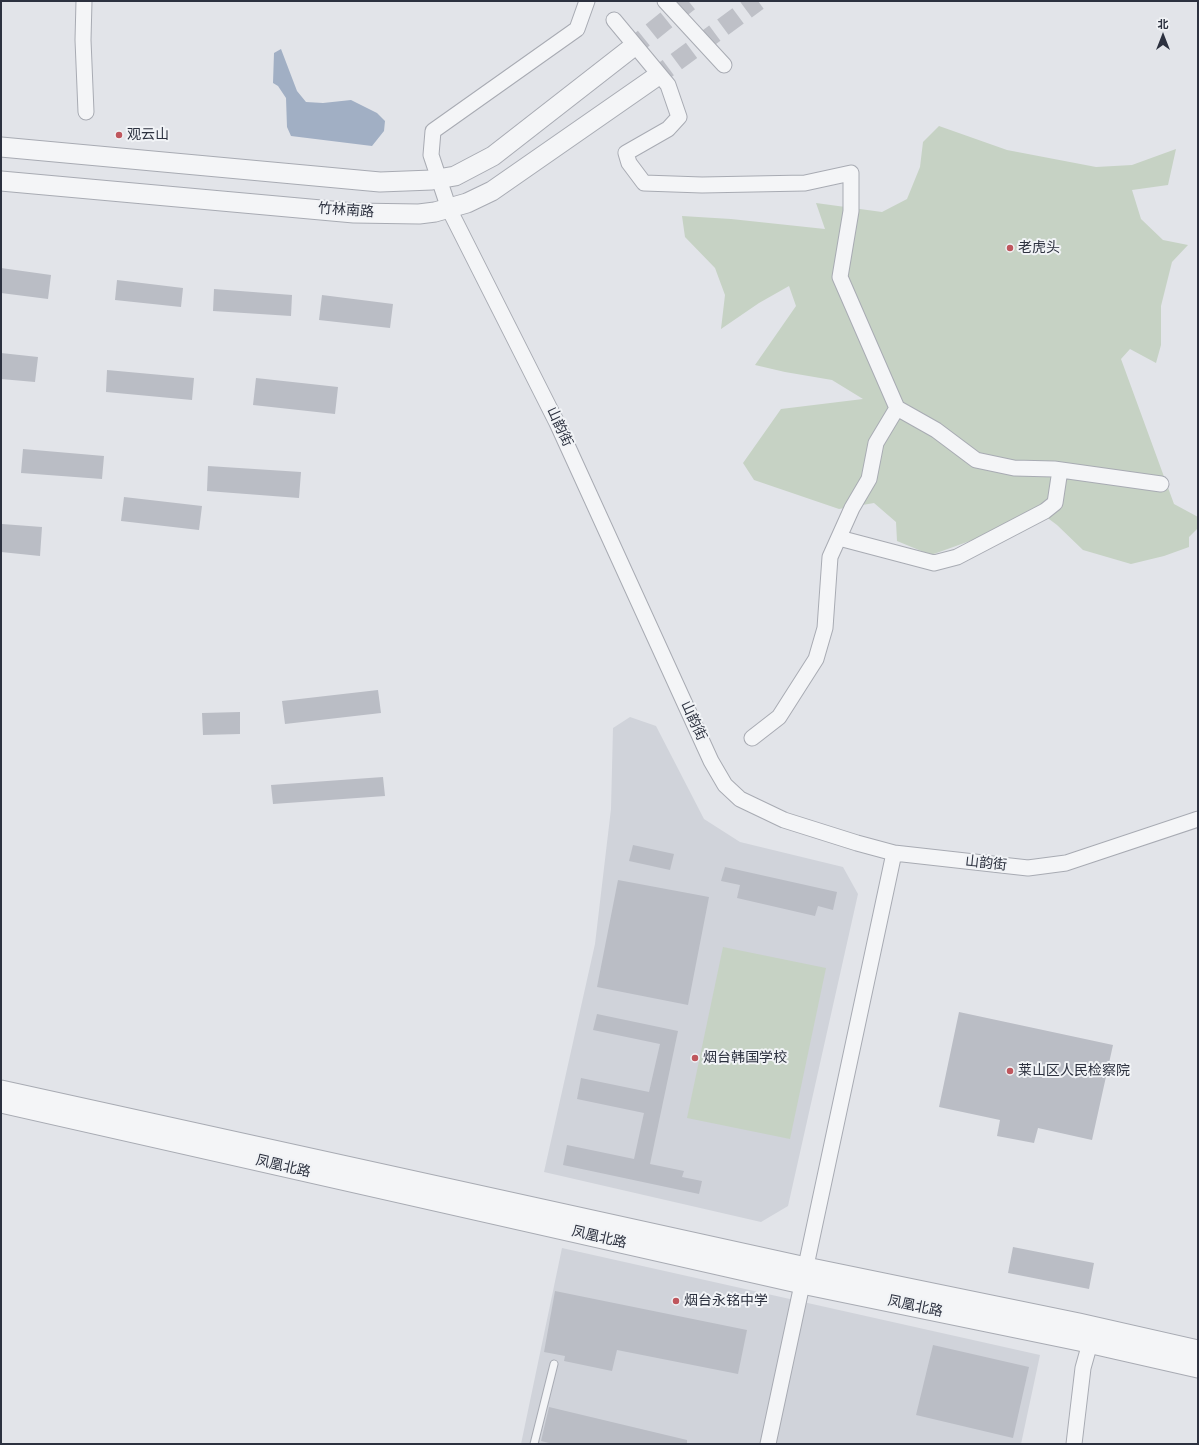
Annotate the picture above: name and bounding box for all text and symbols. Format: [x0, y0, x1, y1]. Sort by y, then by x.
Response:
north arrow [1143, 16, 1183, 56]
text: 北 [1158, 16, 1169, 32]
place label: 观云山 [127, 127, 169, 143]
marker: 观云山 [114, 130, 124, 140]
street label: 竹林南路 [317, 201, 375, 221]
place label: 老虎头 [1018, 240, 1060, 256]
marker: 老虎头 [1005, 243, 1015, 253]
street label: 山韵街 [543, 404, 575, 450]
street label: 山韵街 [677, 698, 709, 744]
street label: 山韵街 [964, 853, 1008, 875]
place label: 烟台韩国学校 [703, 1050, 787, 1066]
marker: 烟台韩国学校 [690, 1053, 700, 1063]
place label: 莱山区人民检察院 [1018, 1063, 1130, 1079]
marker: 莱山区人民检察院 [1005, 1066, 1015, 1076]
street label: 凤凰北路 [254, 1153, 312, 1181]
street label: 凤凰北路 [570, 1224, 628, 1252]
place label: 烟台永铭中学 [684, 1293, 768, 1309]
street label: 凤凰北路 [886, 1293, 944, 1321]
marker: 烟台永铭中学 [671, 1296, 681, 1306]

